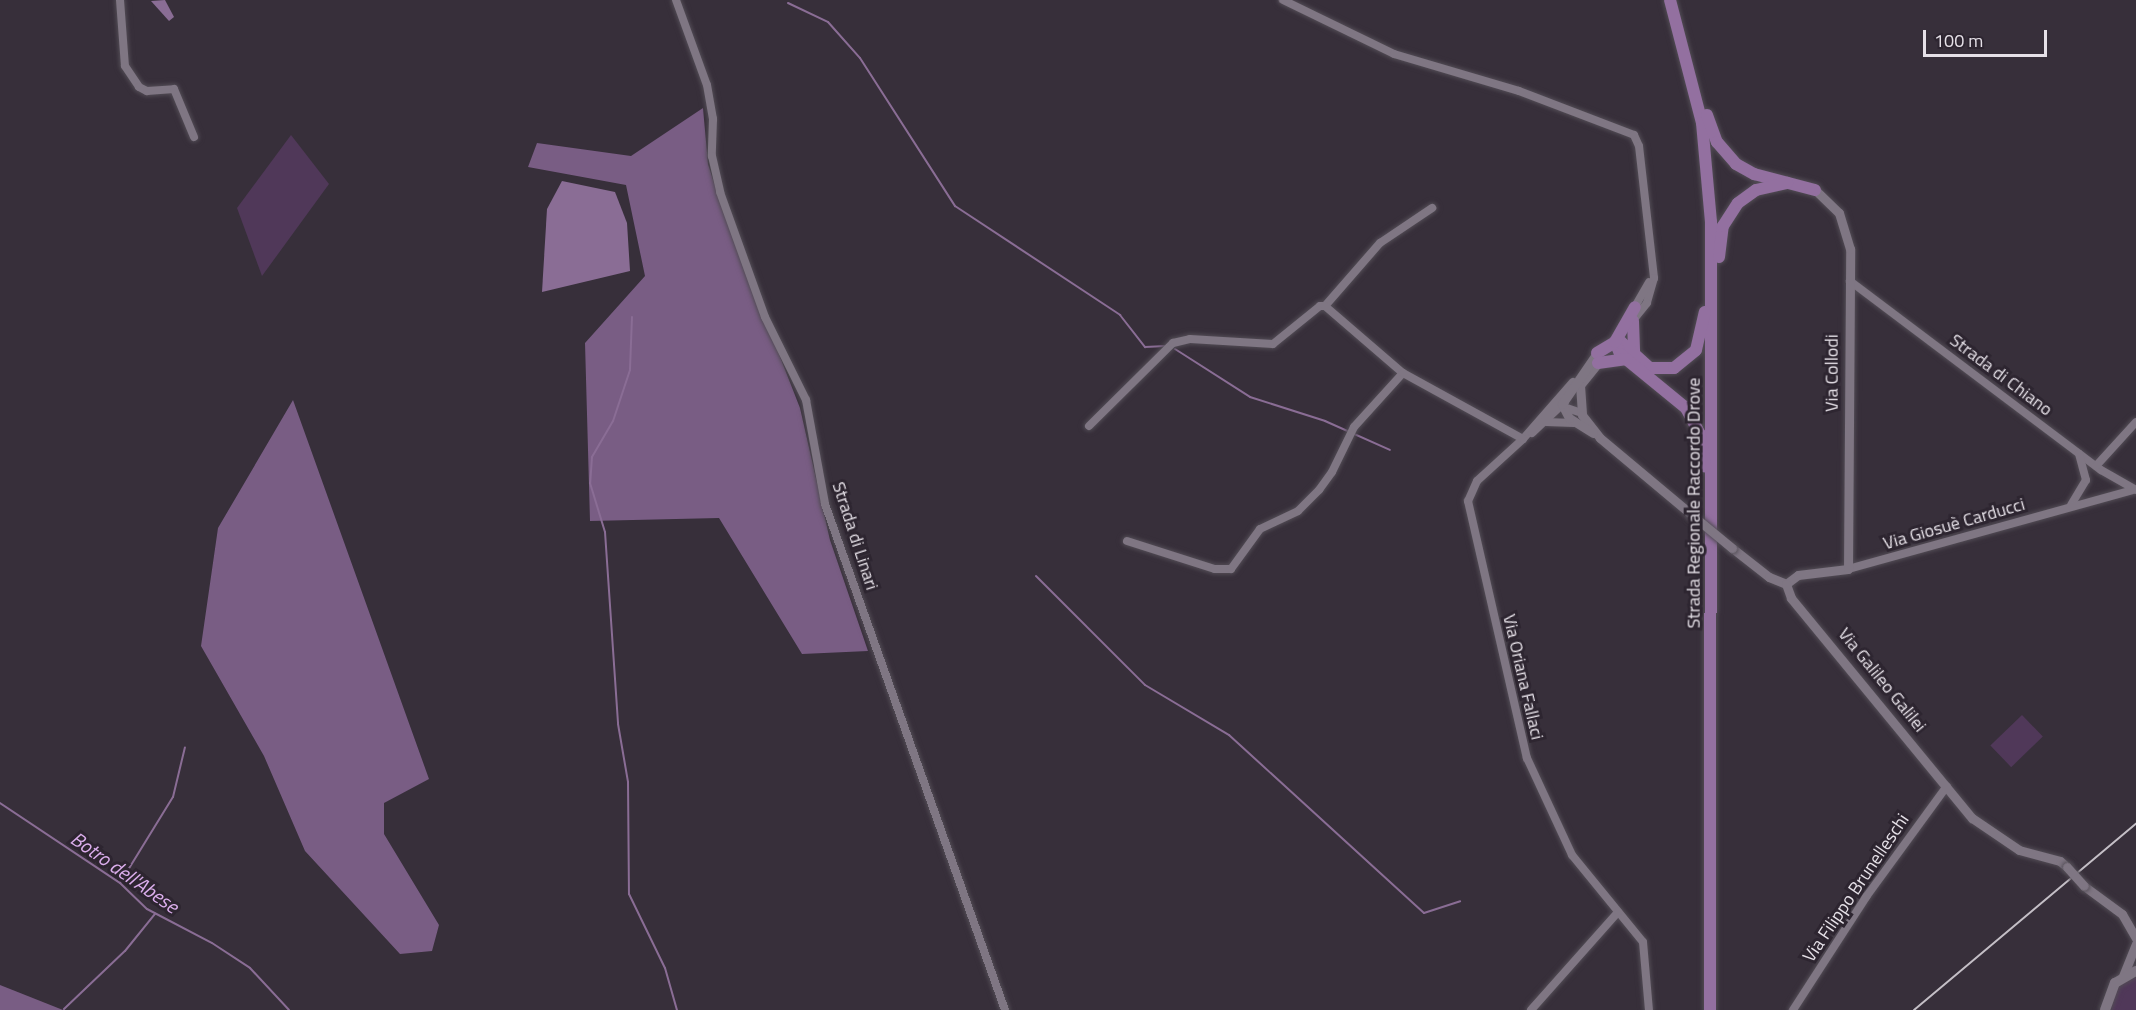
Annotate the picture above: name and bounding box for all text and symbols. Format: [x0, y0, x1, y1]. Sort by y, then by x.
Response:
scale bar [1926, 18, 2050, 56]
text: 100 m [1934, 27, 1983, 54]
street label: Strada di Chiano [1946, 329, 2056, 421]
street label: Via Collodi [1821, 334, 1843, 412]
street label: Strada Regionale Raccordo Drove [1683, 378, 1705, 628]
street label: Strada di Linari [827, 479, 883, 593]
street label: Via Giosuè Carducci [1881, 493, 2027, 555]
street label: Via Oriana Fallaci [1498, 612, 1548, 742]
street label: Via Galileo Galilei [1833, 624, 1931, 736]
street label: Via Filippo Brunelleschi [1798, 810, 1914, 966]
water label: Botro dell'Abese [66, 826, 184, 918]

